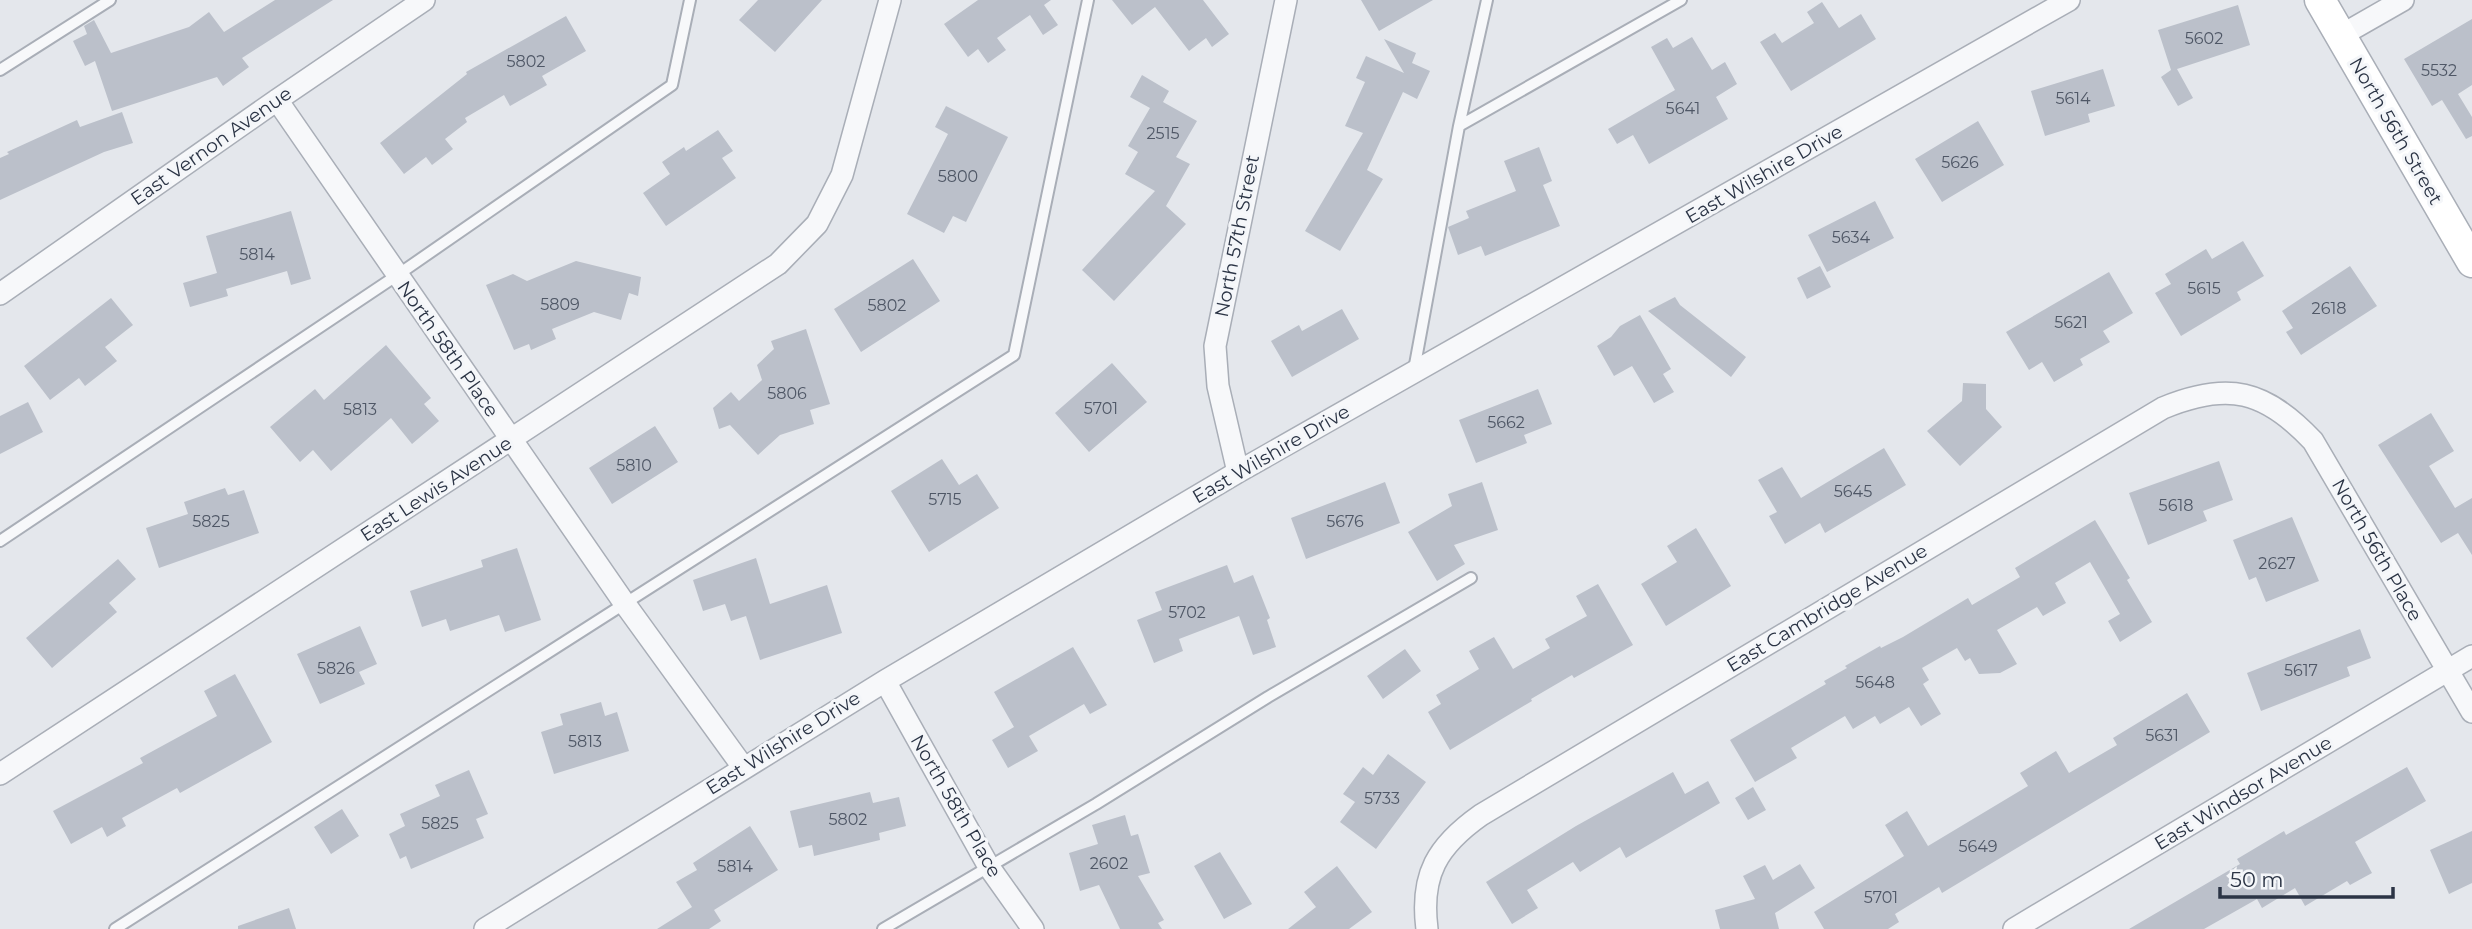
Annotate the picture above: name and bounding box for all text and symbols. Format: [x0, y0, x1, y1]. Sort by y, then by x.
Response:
house number: 5602 [2185, 29, 2223, 48]
house number: 5802 [507, 52, 545, 71]
street label: North 56th Street [2345, 53, 2448, 209]
house number: 5532 [2421, 61, 2457, 80]
street label: East Vernon Avenue [126, 82, 296, 210]
house number: 5614 [2055, 89, 2091, 108]
house number: 5641 [1666, 99, 1700, 118]
street label: East Wilshire Drive [1681, 120, 1847, 228]
house number: 2515 [1147, 124, 1179, 143]
street label: North 57th Street [1210, 152, 1264, 319]
house number: 5626 [1941, 153, 1979, 172]
house number: 5800 [938, 167, 978, 186]
house number: 5634 [1832, 228, 1871, 247]
house number: 5814 [239, 245, 275, 264]
street label: North 58th Place [392, 276, 504, 422]
house number: 5615 [2187, 279, 2221, 298]
house number: 5809 [540, 295, 580, 314]
house number: 5802 [868, 296, 906, 315]
house number: 2618 [2312, 299, 2346, 318]
house number: 5621 [2054, 313, 2088, 332]
house number: 5806 [767, 384, 807, 403]
house number: 5701 [1084, 399, 1118, 418]
house number: 5813 [343, 400, 377, 419]
street label: East Wilshire Drive [1188, 400, 1354, 508]
house number: 5662 [1487, 413, 1525, 432]
street label: East Lewis Avenue [356, 431, 516, 547]
house number: 5810 [616, 456, 652, 475]
street label: North 56th Place [2327, 475, 2427, 625]
house number: 5645 [1834, 482, 1872, 501]
house number: 5715 [928, 490, 962, 509]
house number: 5618 [2159, 496, 2193, 515]
house number: 5825 [192, 512, 230, 531]
house number: 5676 [1326, 512, 1364, 531]
street label: East Cambridge Avenue [1723, 539, 1931, 677]
house number: 2627 [2258, 554, 2296, 573]
house number: 5702 [1168, 603, 1206, 622]
house number: 5826 [317, 659, 355, 678]
house number: 5617 [2284, 661, 2318, 680]
house number: 5648 [1855, 673, 1895, 692]
street label: East Wilshire Drive [702, 686, 864, 800]
house number: 5631 [2145, 726, 2179, 745]
street label: North 58th Place [906, 730, 1006, 882]
street label: East Windsor Avenue [2150, 731, 2336, 855]
house number: 5813 [568, 732, 602, 751]
house number: 5733 [1364, 789, 1400, 808]
house number: 5802 [829, 810, 867, 829]
house number: 5825 [421, 814, 459, 833]
house number: 5649 [1959, 837, 1998, 856]
house number: 2602 [1090, 854, 1128, 873]
scale bar [2220, 856, 2393, 900]
house number: 5814 [717, 857, 753, 876]
text: 50 m [2230, 867, 2284, 892]
house number: 5701 [1864, 888, 1898, 907]

